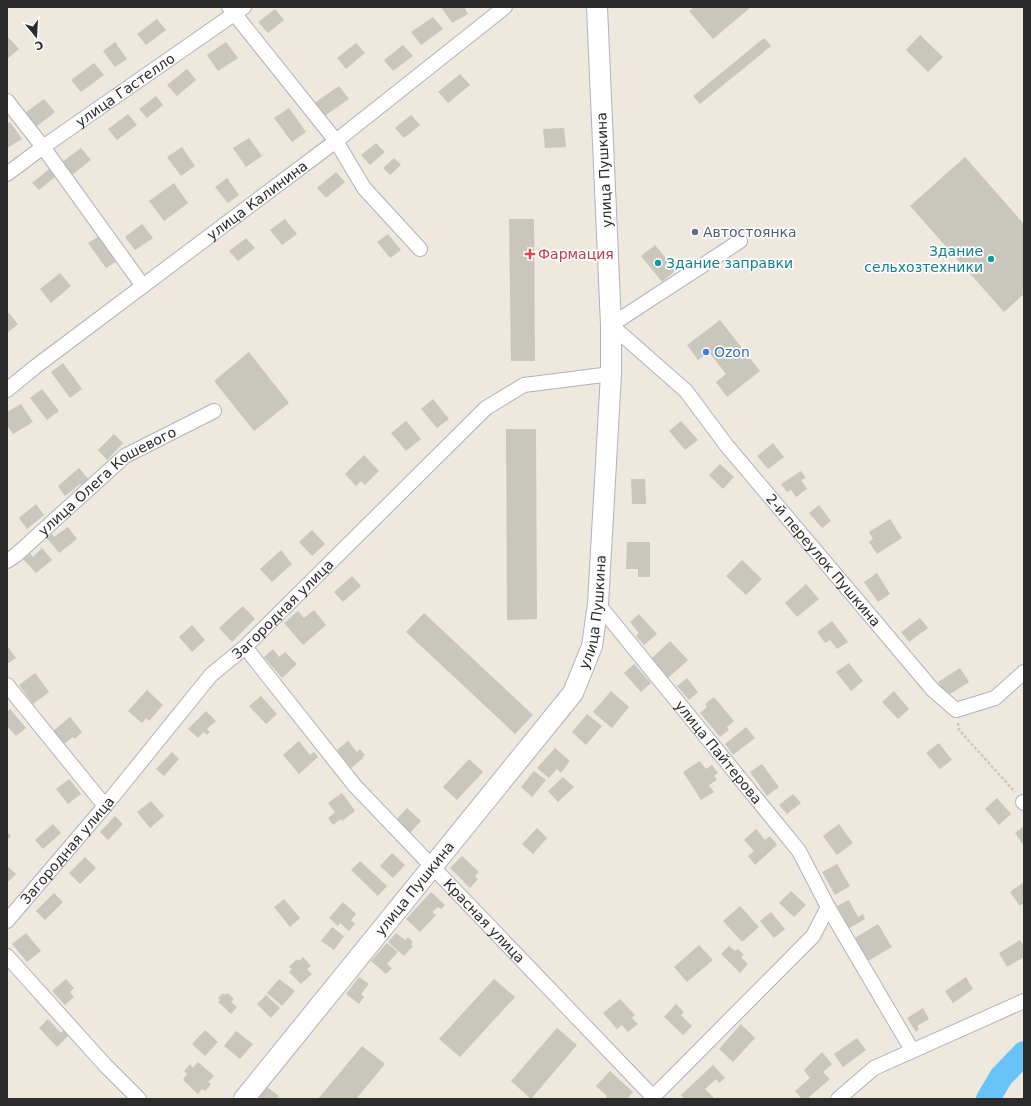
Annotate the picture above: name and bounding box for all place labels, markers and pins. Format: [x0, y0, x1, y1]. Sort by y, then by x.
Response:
place label: Автостоянка [703, 224, 797, 240]
marker: Автостоянка [690, 227, 700, 237]
place label: Здание сельхозтехники [864, 243, 983, 275]
place label: Фармация [538, 246, 614, 262]
marker: Фармация [525, 249, 535, 259]
marker: Здание сельхозтехники [986, 254, 996, 264]
place label: Здание заправки [666, 255, 793, 271]
marker: Здание заправки [653, 258, 663, 268]
place label: Ozon [714, 344, 750, 360]
marker: Ozon [701, 347, 711, 357]

